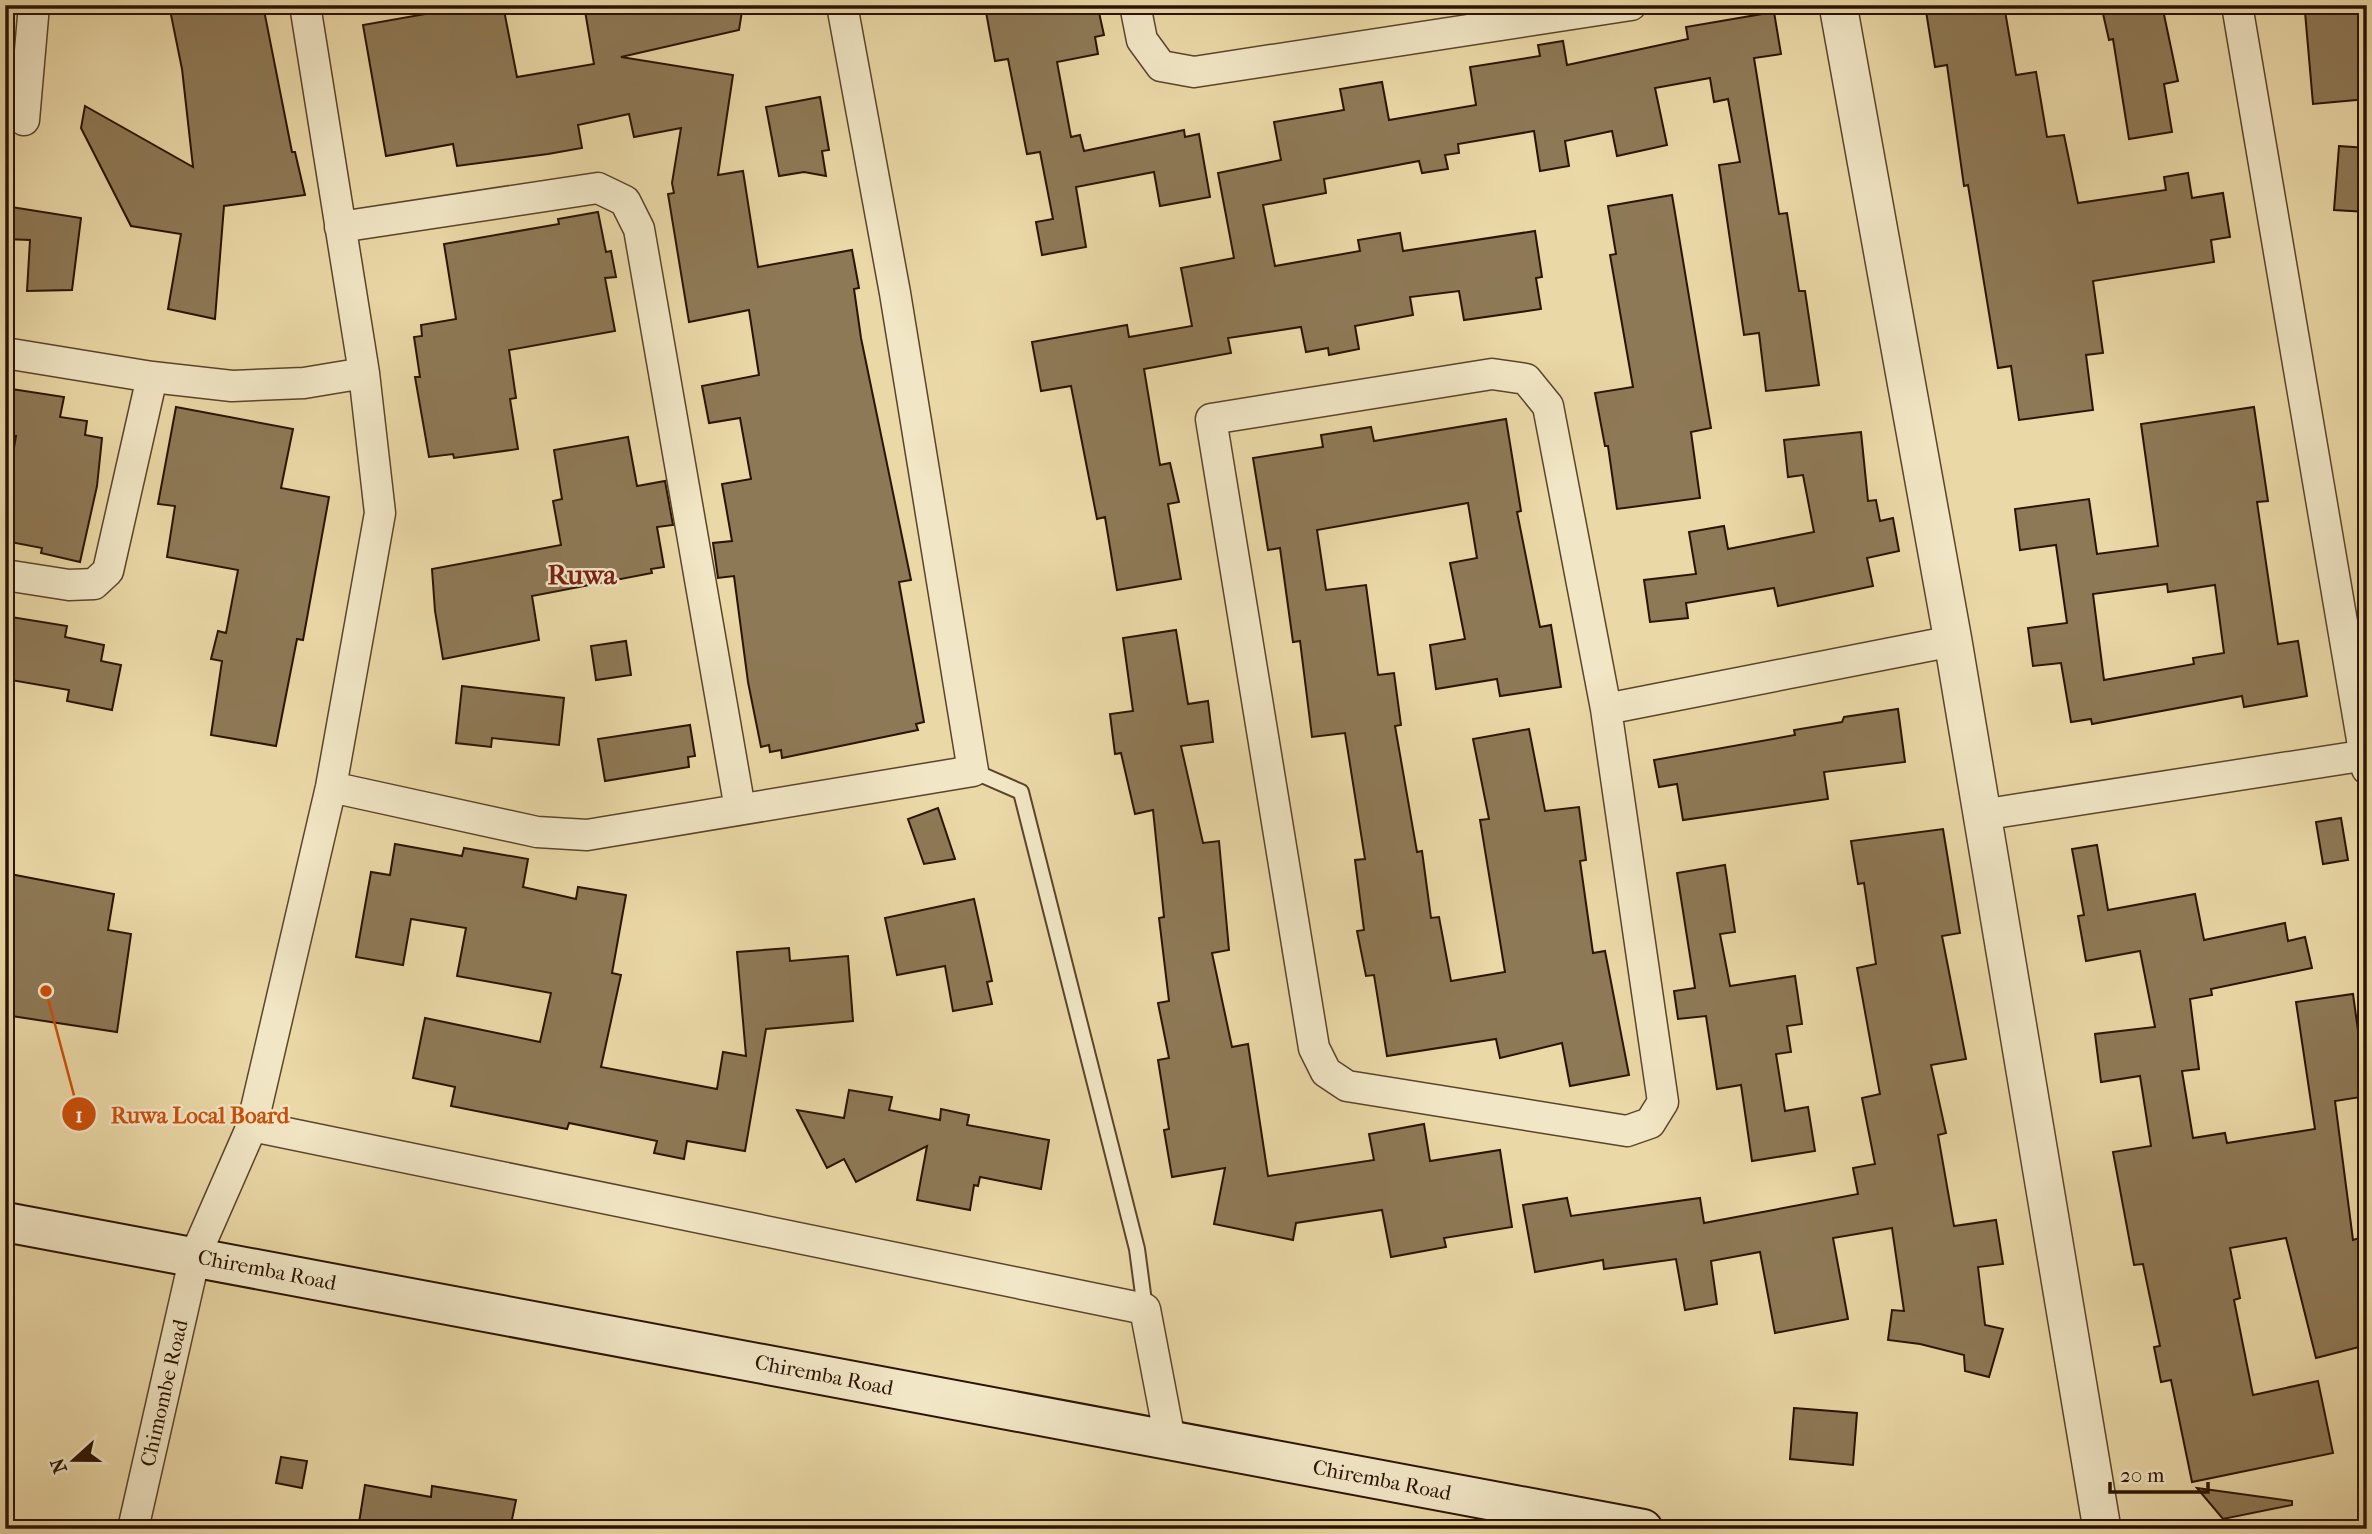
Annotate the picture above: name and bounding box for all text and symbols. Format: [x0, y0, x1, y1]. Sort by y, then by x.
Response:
district label: Ruwa [547, 558, 618, 591]
callout: Ruwa Local Board [61, 1092, 303, 1136]
text: Ruwa Local Board [111, 1102, 291, 1129]
text: 1 [75, 1103, 83, 1127]
street label: Chiremba Road [196, 1245, 339, 1295]
street label: Chimombe Road [135, 1317, 193, 1469]
street label: Chiremba Road [753, 1350, 896, 1400]
north arrow [38, 1426, 108, 1496]
scale bar [2110, 1450, 2208, 1494]
text: N [46, 1455, 72, 1476]
street label: Chiremba Road [1311, 1455, 1454, 1505]
text: 20 m [2120, 1463, 2165, 1487]

